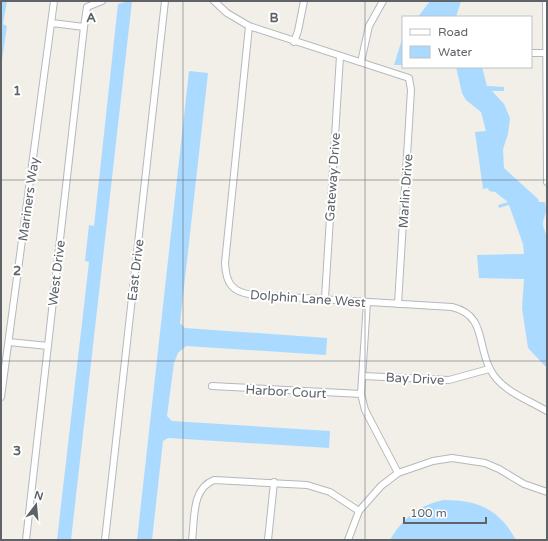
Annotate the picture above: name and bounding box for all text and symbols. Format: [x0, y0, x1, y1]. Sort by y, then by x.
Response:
text: A [86, 10, 96, 26]
text: B [269, 10, 279, 26]
legend [402, 16, 532, 68]
text: Road [438, 25, 468, 39]
text: Water [438, 45, 473, 59]
text: 1 [13, 83, 21, 99]
street label: Gateway Drive [322, 132, 344, 222]
street label: Marlin Drive [395, 153, 417, 229]
street label: Mariners Way [15, 156, 43, 242]
street label: East Drive [124, 238, 148, 302]
street label: West Drive [45, 239, 69, 307]
text: 2 [13, 263, 21, 279]
street label: Dolphin Lane West [250, 287, 366, 311]
street label: Bay Drive [385, 369, 445, 389]
street label: Harbor Court [245, 382, 327, 402]
text: 3 [13, 443, 21, 459]
north arrow [16, 485, 56, 525]
text: N [33, 488, 45, 503]
scale bar [404, 499, 486, 525]
text: 100 m [410, 506, 447, 520]

